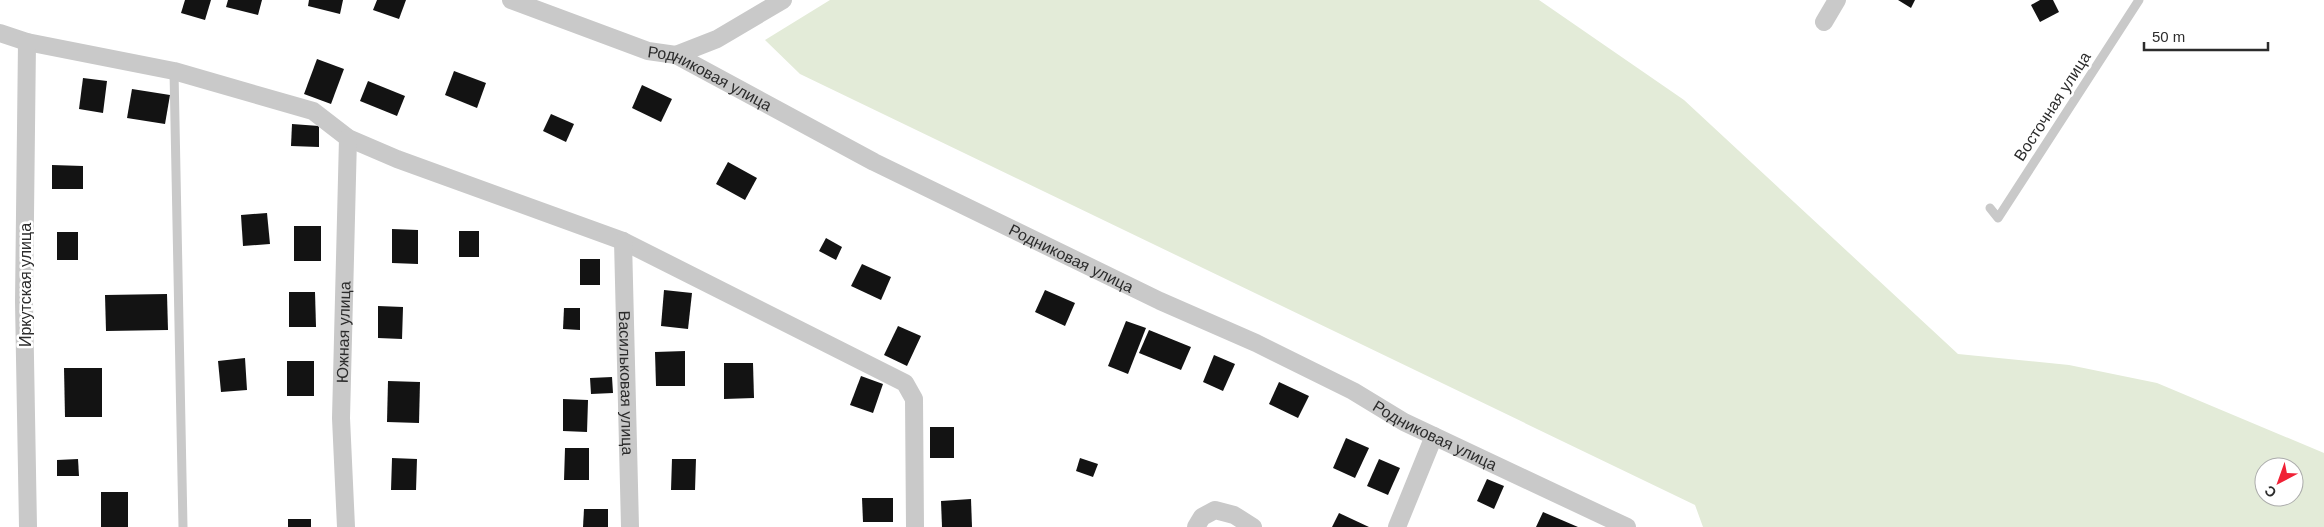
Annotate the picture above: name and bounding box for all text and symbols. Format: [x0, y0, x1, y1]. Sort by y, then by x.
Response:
scale bar [2144, 20, 2268, 52]
text: 50 m [2152, 28, 2185, 45]
street label: Родниковая улица [646, 43, 775, 114]
street label: Восточная улица [2011, 49, 2094, 164]
street label: Родниковая улица [1006, 221, 1136, 296]
street label: Иркутская улица [17, 223, 34, 347]
street label: Южная улица [334, 281, 353, 383]
street label: Васильковая улица [616, 310, 636, 456]
street label: Родниковая улица [1370, 397, 1500, 474]
north arrow [2254, 457, 2304, 507]
text: С [2261, 482, 2280, 501]

